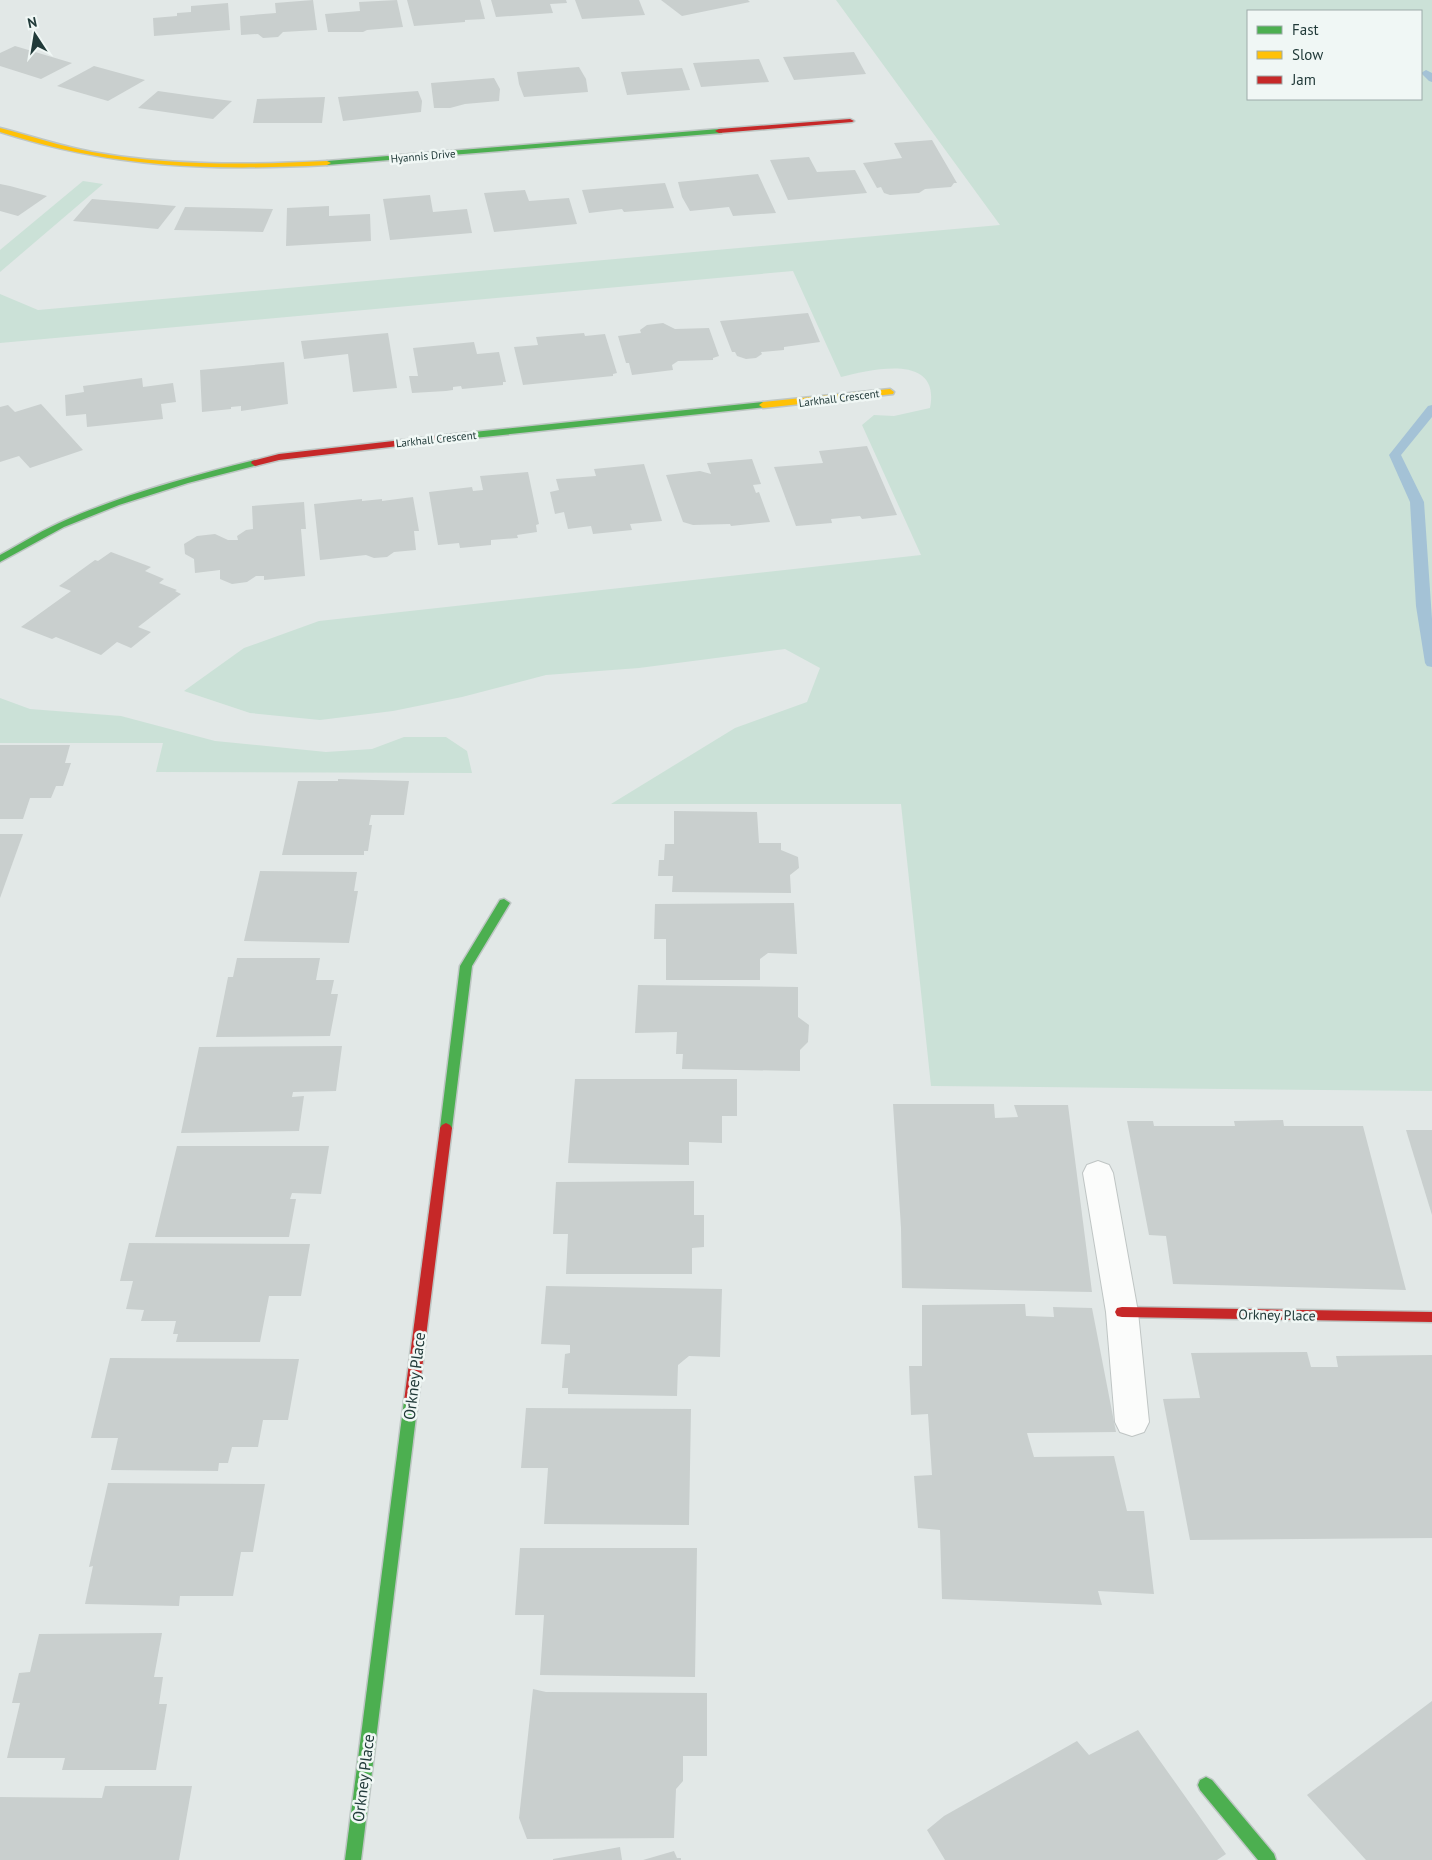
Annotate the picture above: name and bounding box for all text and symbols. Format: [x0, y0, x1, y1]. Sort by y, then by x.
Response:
north arrow [10, 10, 60, 60]
legend [1247, 10, 1422, 100]
text: N [26, 13, 39, 32]
text: Fast [1292, 20, 1319, 39]
text: Slow [1292, 45, 1323, 64]
text: Jam [1291, 70, 1316, 89]
street label: Hyannis Drive [390, 146, 456, 166]
street label: Larkhall Crescent [798, 386, 880, 410]
street label: Larkhall Crescent [395, 428, 477, 450]
street label: Orkney Place [1238, 1305, 1316, 1325]
street label: Orkney Place [399, 1331, 429, 1421]
street label: Orkney Place [348, 1733, 378, 1823]

